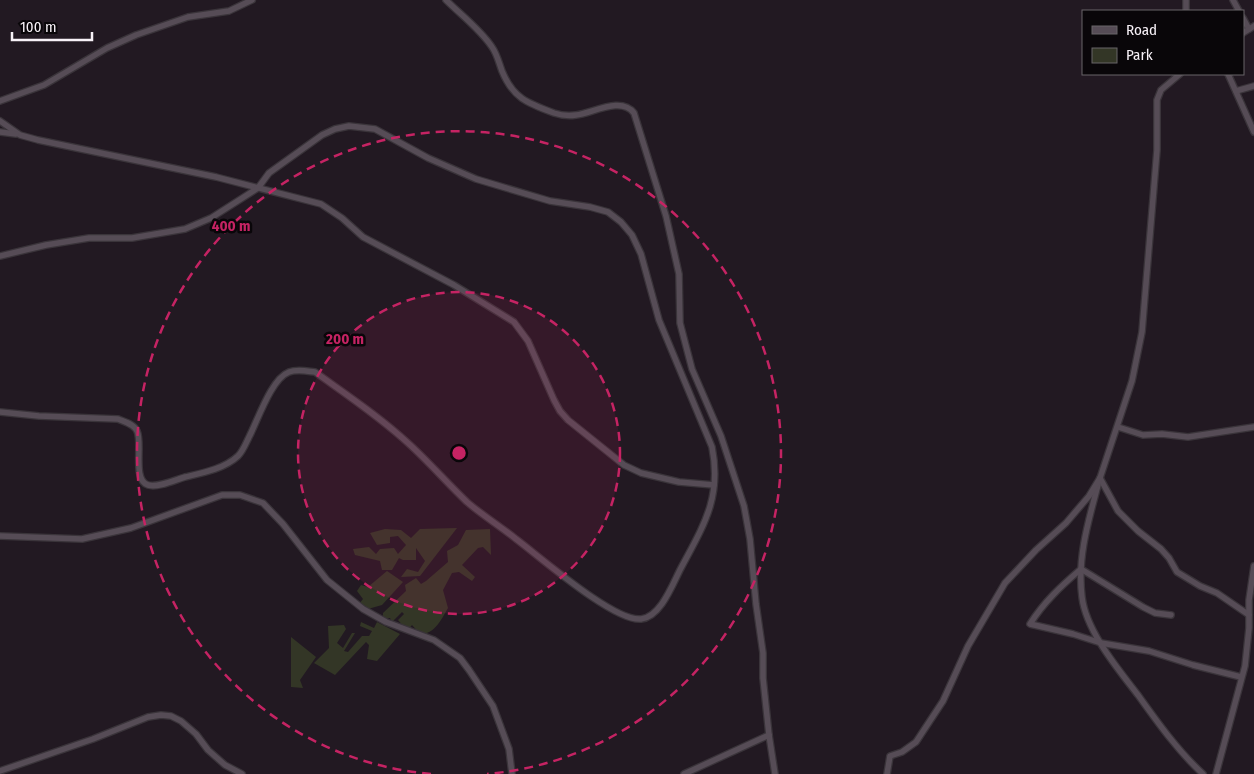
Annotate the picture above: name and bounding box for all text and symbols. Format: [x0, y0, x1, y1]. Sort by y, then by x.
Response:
scale bar [12, 10, 92, 42]
legend [1082, 10, 1244, 75]
text: 100 m [20, 18, 57, 36]
text: Road [1126, 21, 1157, 39]
text: Park [1126, 46, 1153, 64]
text: 400 m [212, 217, 250, 235]
text: 200 m [325, 330, 364, 348]
centre of rings [450, 444, 468, 462]

